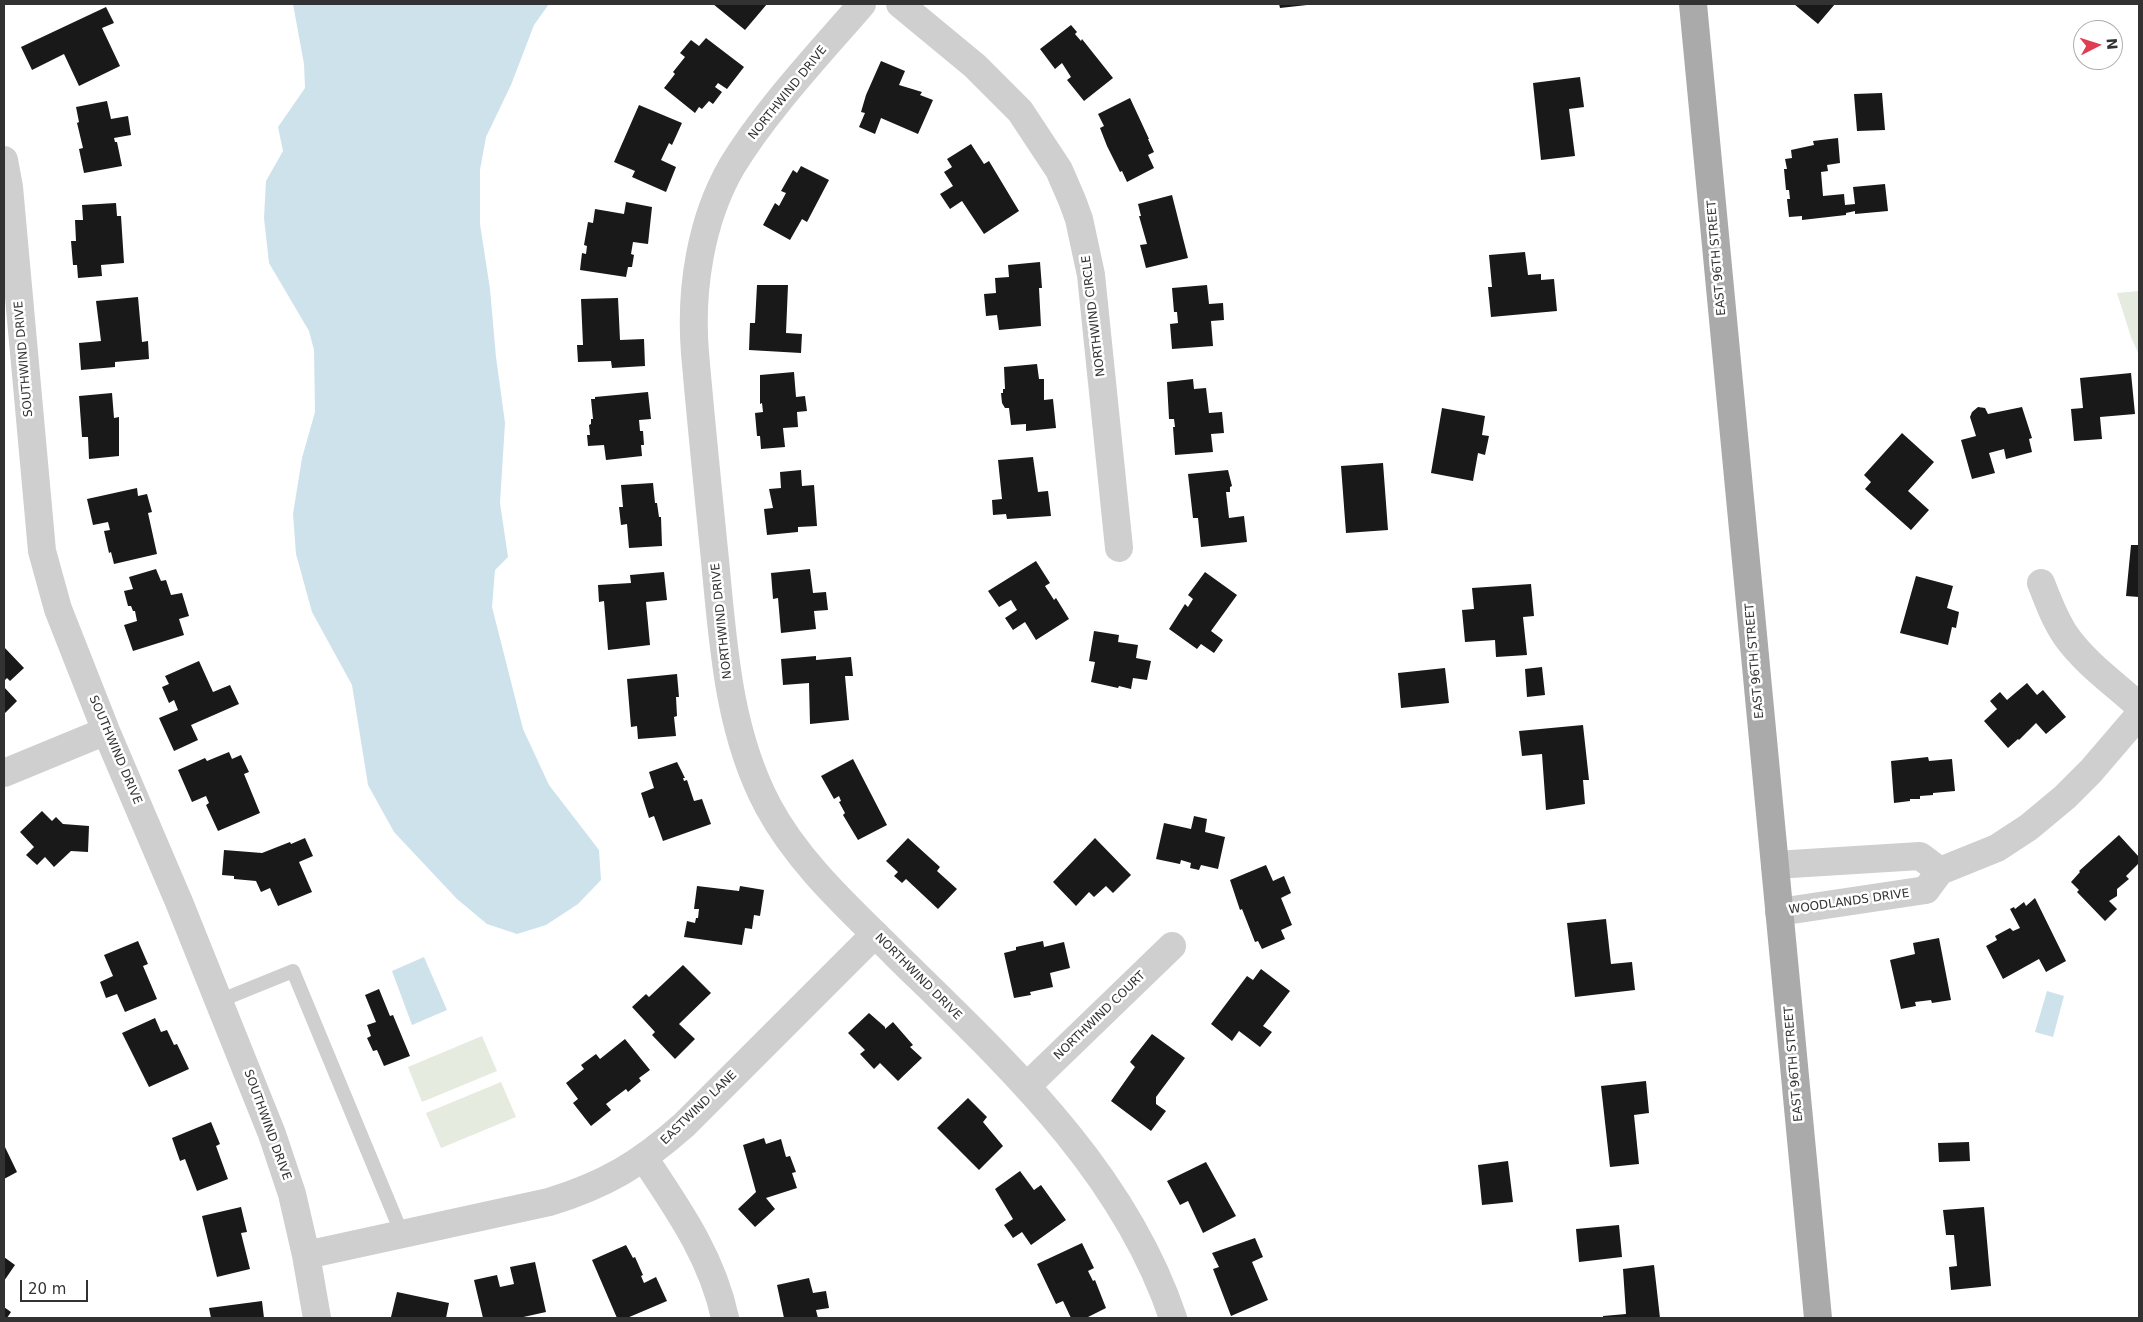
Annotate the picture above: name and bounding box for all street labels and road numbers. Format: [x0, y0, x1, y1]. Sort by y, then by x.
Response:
street label: NORTHWIND DRIVE [746, 43, 830, 143]
street label: EAST 96TH STREET [1705, 200, 1729, 316]
street label: NORTHWIND CIRCLE [1079, 255, 1109, 377]
street label: SOUTHWIND DRIVE [12, 300, 36, 418]
street label: NORTHWIND DRIVE [709, 562, 735, 680]
street label: EAST 96TH STREET [1743, 603, 1767, 719]
street label: SOUTHWIND DRIVE [86, 694, 144, 806]
street label: WOODLANDS DRIVE [1788, 886, 1910, 918]
street label: NORTHWIND DRIVE [872, 931, 964, 1023]
street label: NORTHWIND COURT [1051, 969, 1149, 1063]
street label: EAST 96TH STREET [1782, 1006, 1806, 1122]
street label: SOUTHWIND DRIVE [240, 1068, 294, 1182]
street label: EASTWIND LANE [658, 1068, 740, 1148]

